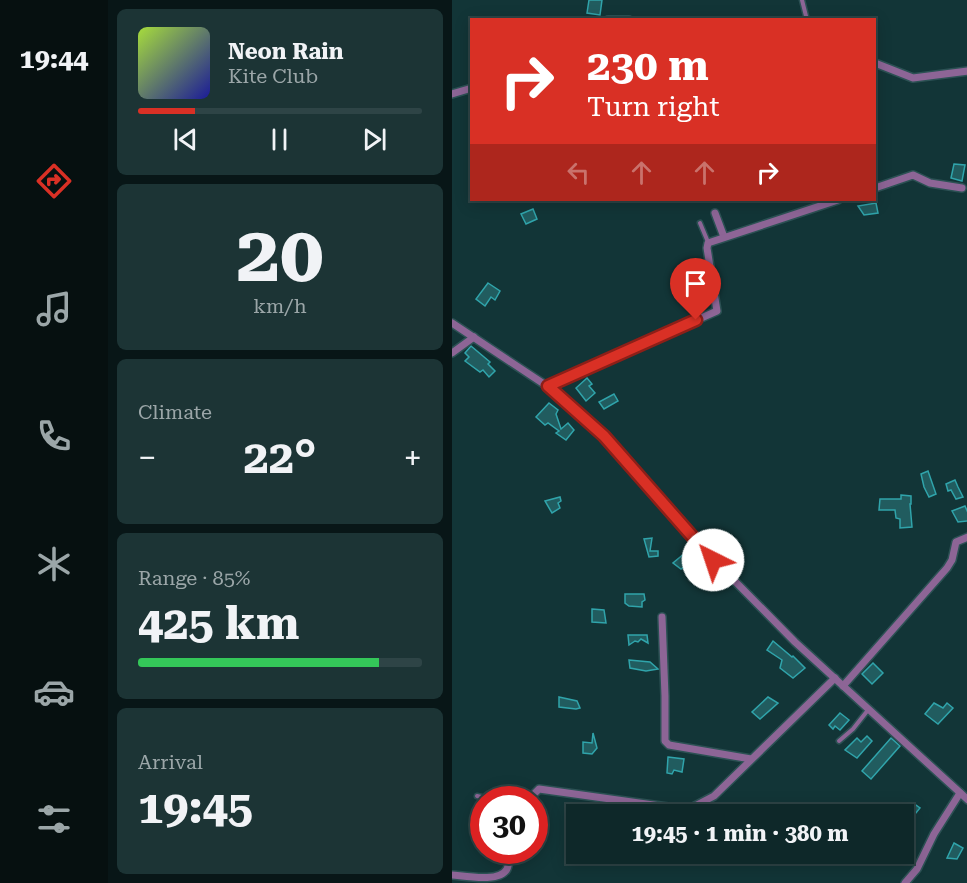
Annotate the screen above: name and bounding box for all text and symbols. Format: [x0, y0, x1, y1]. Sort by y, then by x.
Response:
text: Neon Rain [228, 39, 343, 64]
text: 230 m [587, 41, 709, 90]
icon: right [488, 42, 566, 120]
text: 19:44 [20, 43, 88, 75]
text: Kite Club [228, 64, 318, 88]
text: Turn right [587, 91, 720, 123]
icon: previous [169, 123, 202, 156]
icon: pause [263, 123, 296, 156]
icon: next [358, 123, 391, 156]
icon: left [562, 156, 595, 189]
icon: ahead [625, 156, 658, 189]
icon: ahead [688, 156, 721, 189]
icon: right [751, 156, 784, 189]
icon: directions [33, 160, 75, 202]
text: 20 [236, 209, 324, 300]
pin [670, 258, 721, 320]
icon: arrive [679, 267, 712, 300]
icon: music [33, 288, 75, 330]
text: km/h [253, 294, 307, 318]
text: Climate [138, 400, 212, 424]
icon: phone [33, 415, 75, 457]
text: 22° [244, 431, 316, 484]
text: − [138, 438, 156, 477]
text: + [404, 438, 422, 477]
position arrow [681, 528, 745, 592]
icon: climate [33, 543, 75, 585]
text: Range · 85% [138, 566, 250, 590]
text: 425 km [138, 597, 299, 650]
icon: car [33, 671, 75, 713]
text: Arrival [138, 750, 203, 774]
text: 19:45 [138, 781, 253, 834]
speed limit sign: 30 [470, 786, 548, 864]
icon: filters [33, 798, 75, 840]
text: 19:45 · 1 min · 380 m [631, 821, 849, 846]

